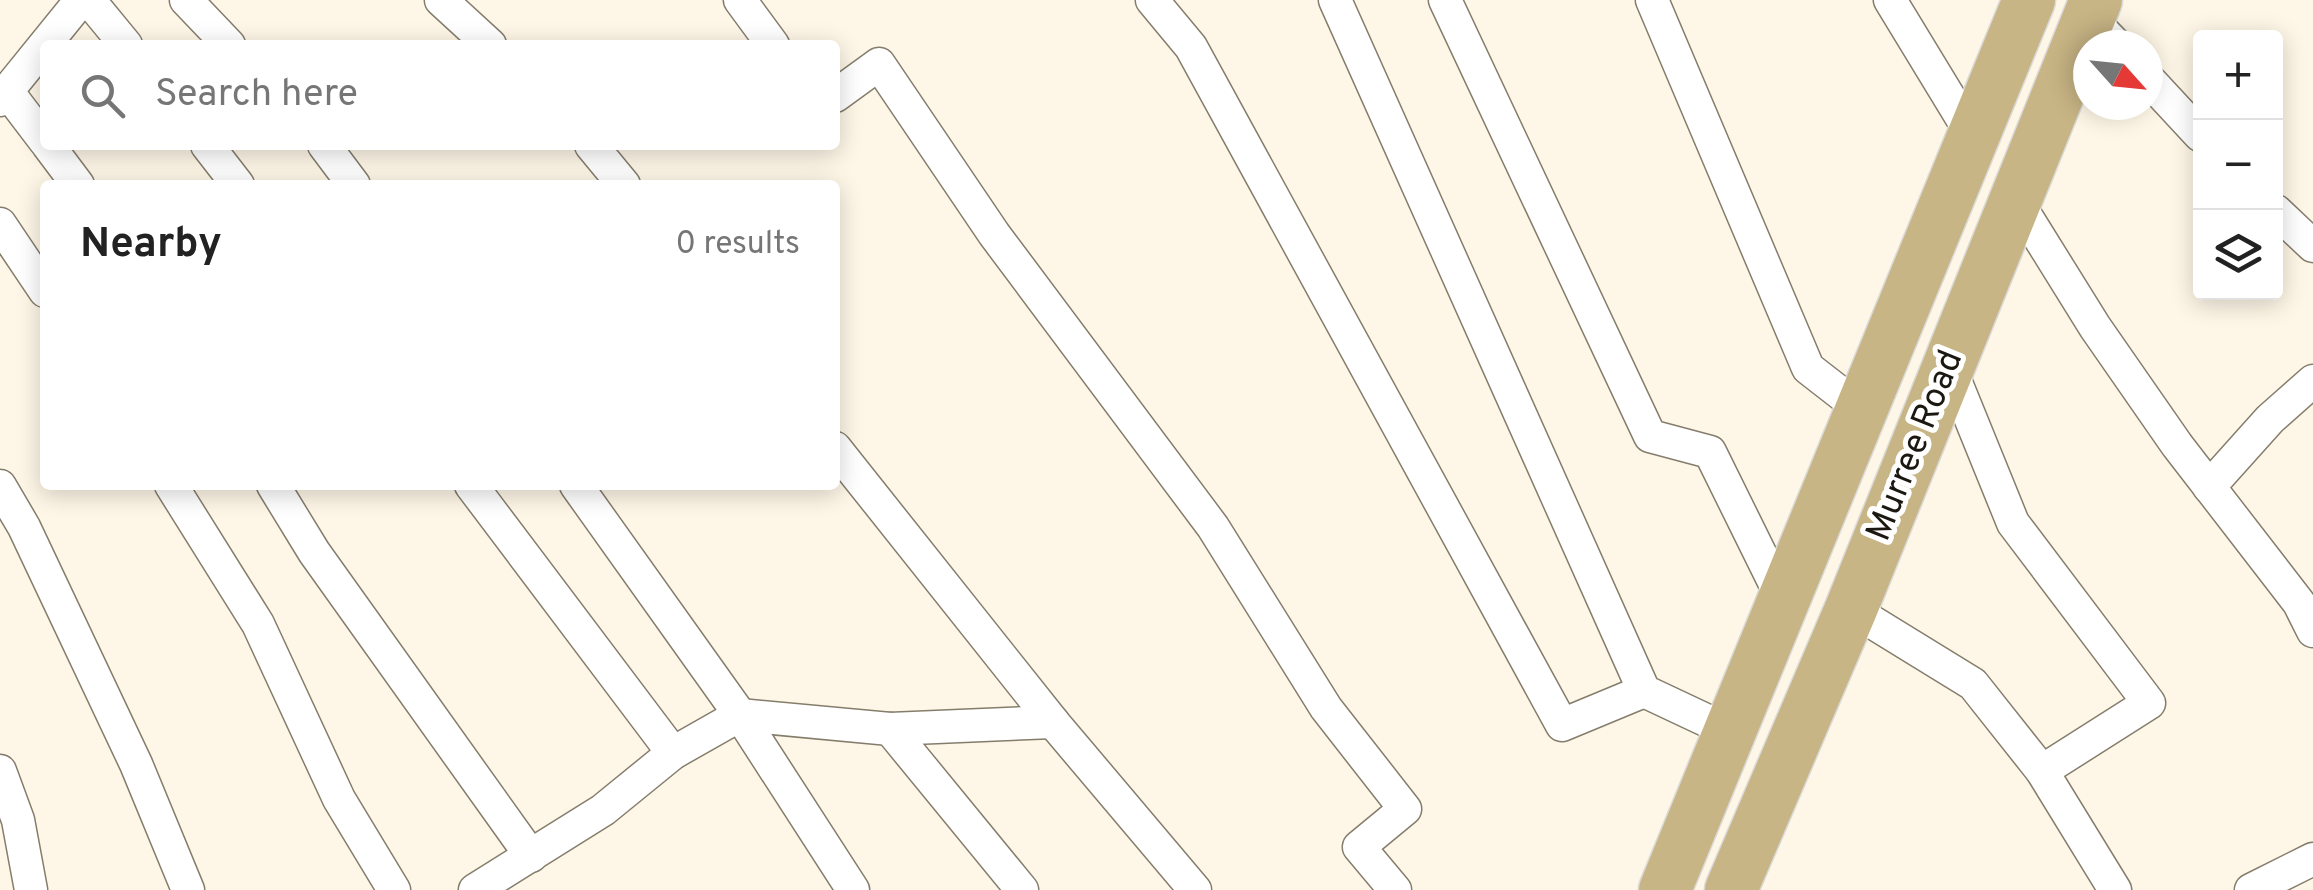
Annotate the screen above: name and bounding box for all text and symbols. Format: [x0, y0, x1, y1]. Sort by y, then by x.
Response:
north arrow [2073, 30, 2163, 120]
map controls [2193, 30, 2283, 300]
button: + [2193, 30, 2283, 120]
search box [40, 40, 840, 150]
icon: search [75, 68, 130, 123]
text: Search here [155, 71, 358, 120]
button: − [2193, 120, 2283, 210]
button: layers [2193, 210, 2283, 300]
text: Nearby [80, 219, 222, 272]
text: 0 results [675, 225, 800, 265]
street label: Murree Road [1858, 344, 1974, 548]

